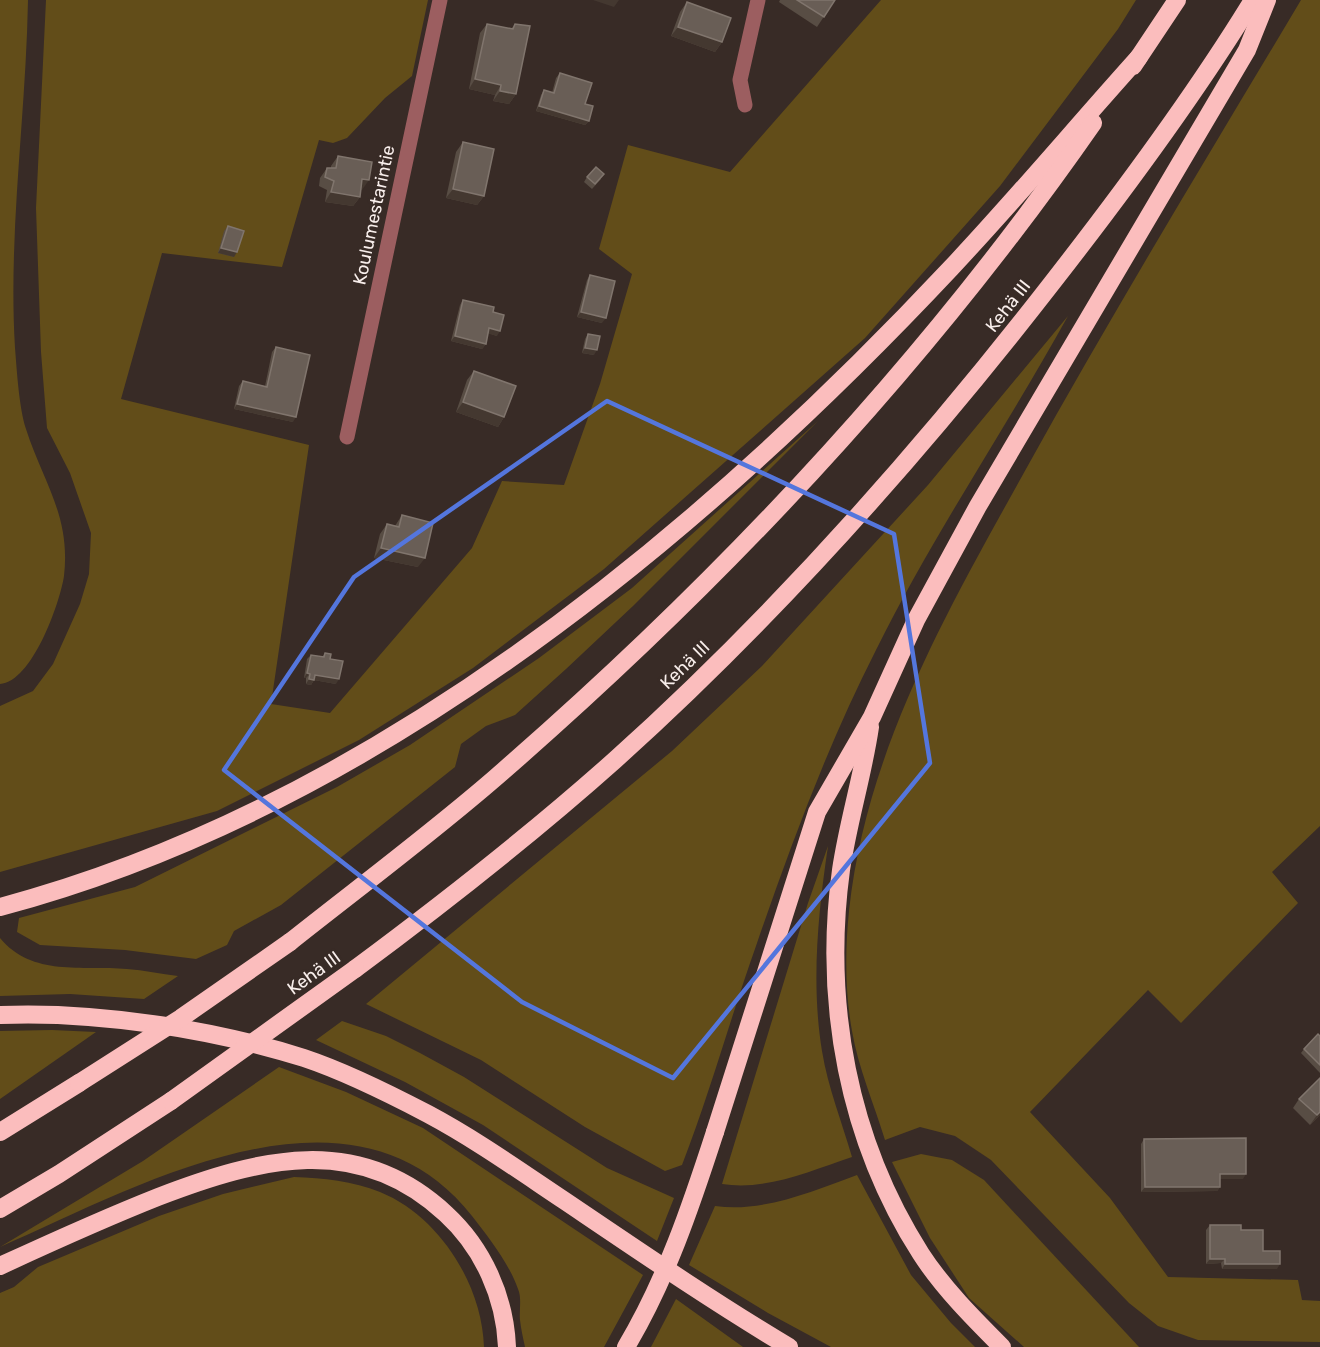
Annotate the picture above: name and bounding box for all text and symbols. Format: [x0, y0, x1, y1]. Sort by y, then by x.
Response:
street label: Koulumestarintie [348, 143, 400, 287]
street label: Kehä III [981, 275, 1035, 337]
street label: Kehä III [656, 636, 714, 694]
street label: Kehä III [283, 946, 345, 1000]

